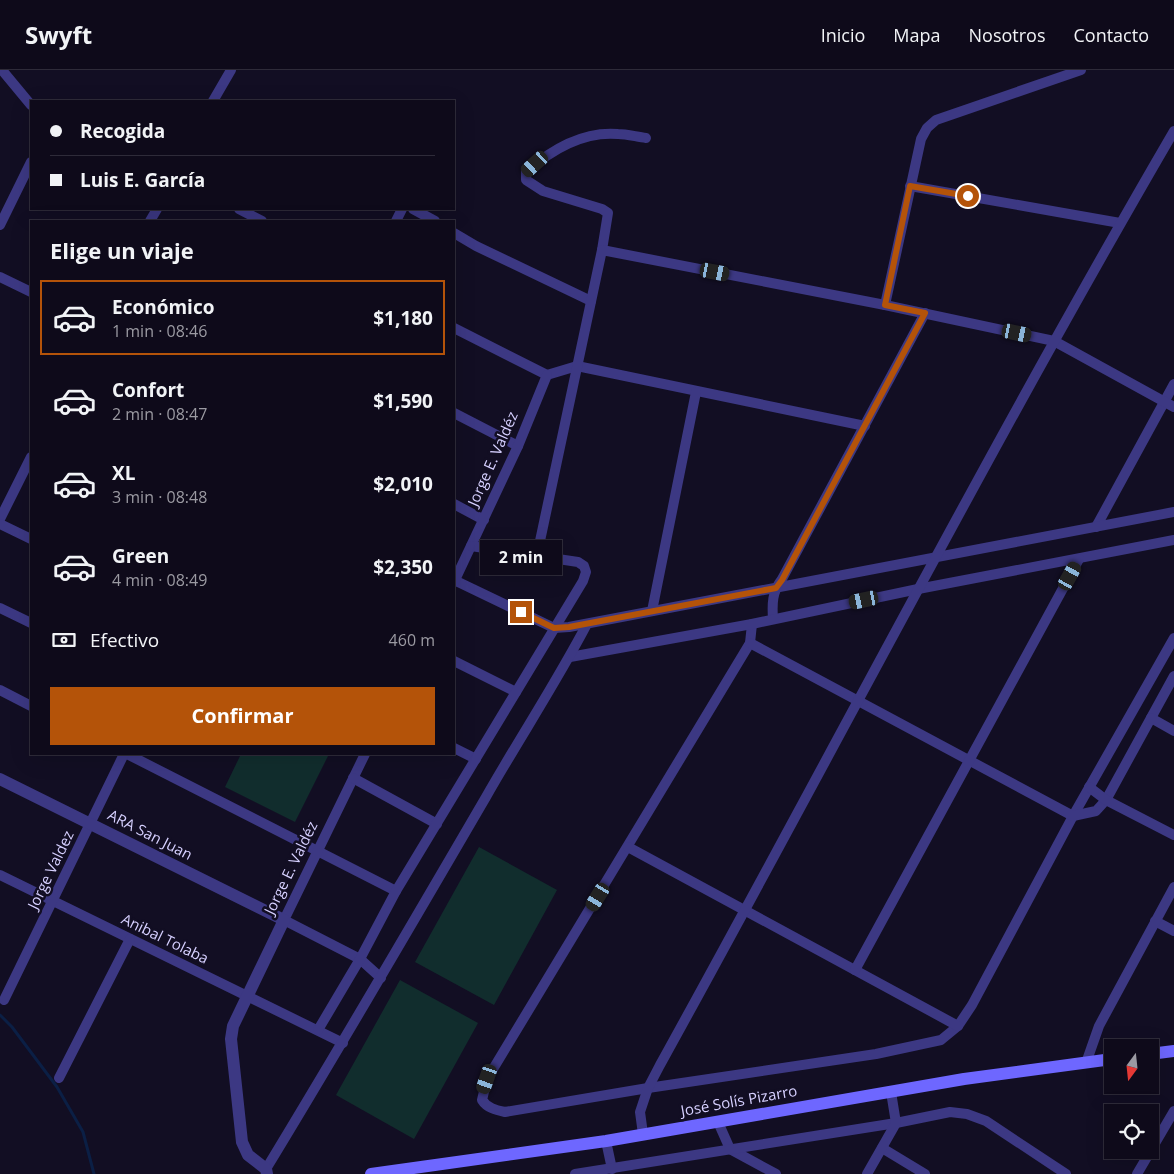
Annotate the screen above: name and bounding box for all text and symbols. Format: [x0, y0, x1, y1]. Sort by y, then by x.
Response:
text: Swyft [25, 18, 92, 51]
text: Inicio [821, 23, 865, 47]
text: Mapa [893, 23, 941, 47]
text: Nosotros [969, 23, 1046, 47]
text: Contacto [1074, 23, 1149, 47]
text: Recogida [80, 118, 165, 144]
car [518, 148, 551, 180]
text: Luis E. García [80, 167, 205, 193]
route start [957, 185, 979, 207]
text: Elige un viaje [50, 235, 194, 265]
car [698, 262, 731, 282]
text: Económico [112, 294, 214, 320]
icon: car [52, 295, 97, 340]
text: $1,180 [373, 305, 433, 331]
text: 1 min · 08:46 [112, 320, 207, 342]
car [1000, 323, 1033, 343]
text: Confort [112, 377, 184, 403]
icon: car [52, 378, 97, 423]
text: $1,590 [373, 388, 433, 414]
text: 2 min · 08:47 [112, 403, 207, 425]
street label: Jorge E. Valdéz [461, 408, 522, 511]
text: XL [112, 460, 135, 486]
icon: car [52, 461, 97, 506]
text: $2,010 [373, 471, 433, 497]
text: 3 min · 08:48 [112, 486, 207, 508]
callout: 2 min [480, 540, 562, 574]
text: Green [112, 543, 169, 569]
icon: car [52, 544, 97, 589]
text: 2 min [499, 546, 543, 568]
text: $2,350 [373, 554, 433, 580]
car [1056, 559, 1083, 593]
text: 4 min · 08:49 [112, 569, 207, 591]
car [847, 590, 880, 610]
route end [510, 601, 532, 623]
icon: cash [50, 626, 78, 654]
text: Efectivo [90, 627, 159, 653]
text: 460 m [389, 629, 435, 651]
button: Confirmar [50, 687, 435, 745]
street label: ARA San Juan [105, 804, 196, 864]
street label: Jorge E. Valdéz [258, 818, 321, 919]
street label: Jorge Valdez [22, 827, 78, 914]
car [583, 880, 612, 914]
street label: Anibal Tolaba [119, 908, 212, 968]
north arrow [1104, 1039, 1159, 1094]
map controls [1104, 1039, 1159, 1159]
car [475, 1062, 498, 1096]
street label: José Solís Pizarro [677, 1080, 799, 1120]
button: locate [1104, 1104, 1159, 1159]

